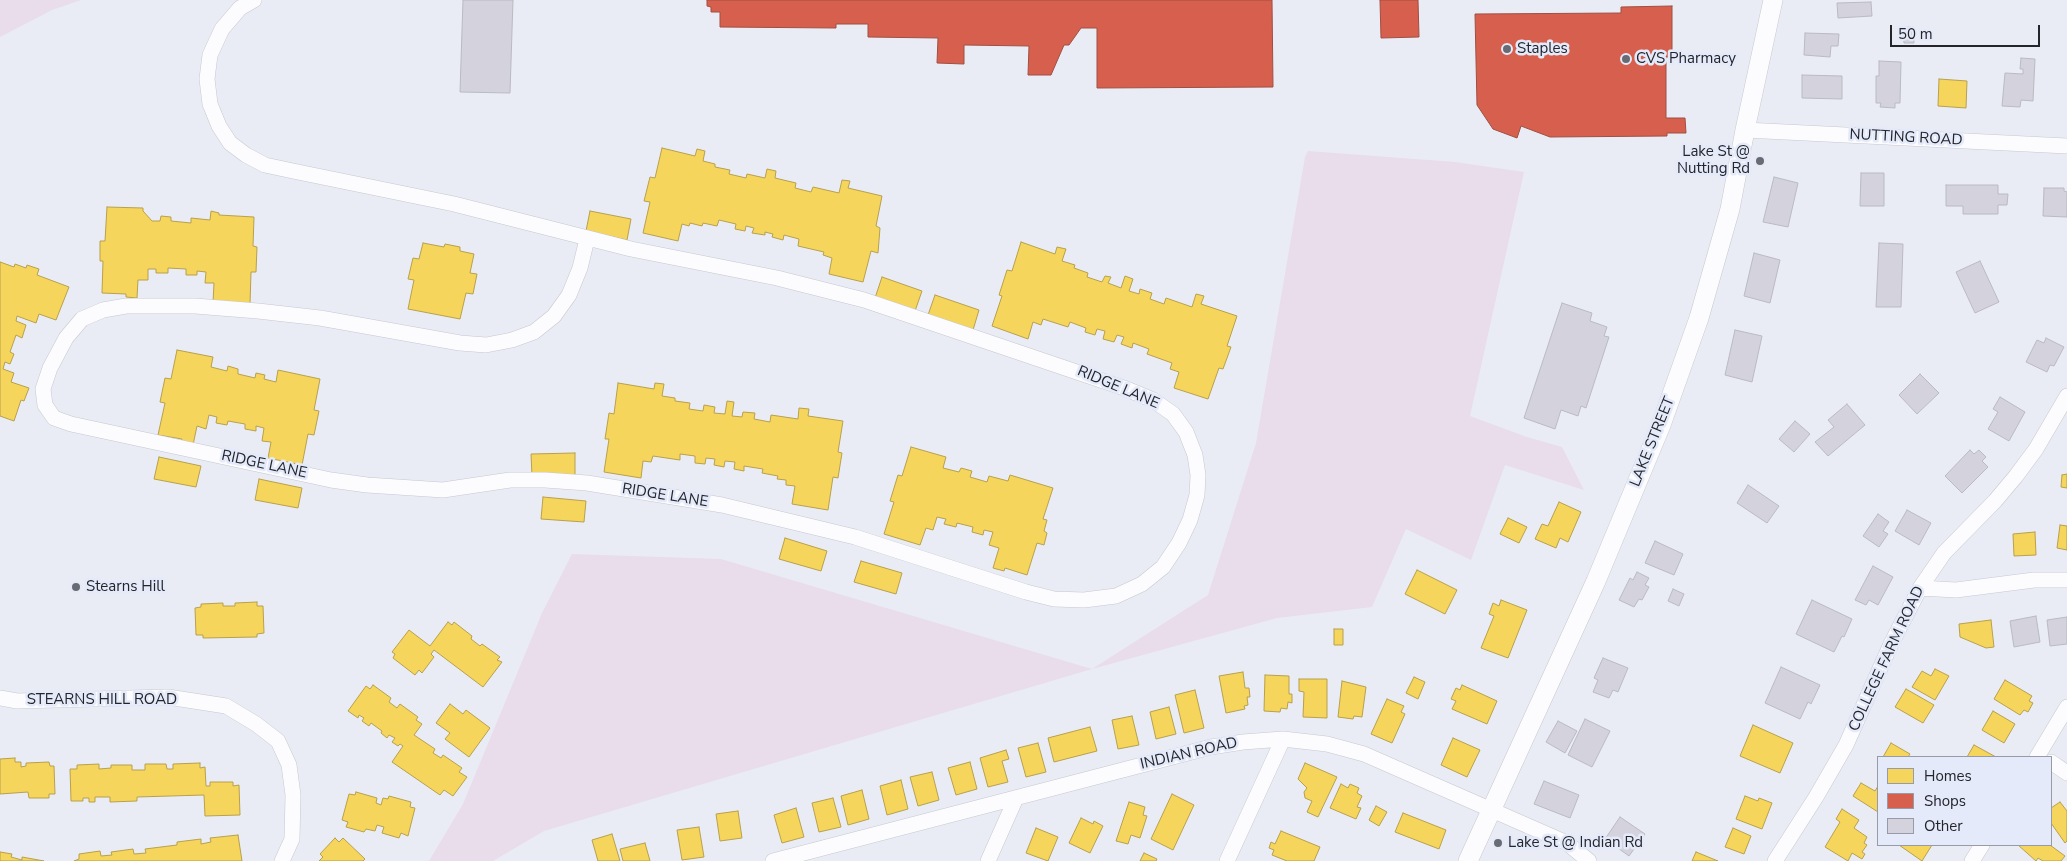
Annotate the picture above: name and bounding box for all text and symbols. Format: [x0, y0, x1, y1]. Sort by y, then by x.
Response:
scale bar [1892, 15, 2042, 47]
text: 50 m [1898, 24, 1933, 44]
place label: Staples [1517, 40, 1568, 58]
marker: Staples [1501, 43, 1513, 55]
place label: CVS Pharmacy [1636, 50, 1736, 68]
marker: CVS Pharmacy [1620, 53, 1632, 65]
street label: NUTTING ROAD [1849, 126, 1963, 150]
place label: Lake St @ Nutting Rd [1677, 143, 1750, 178]
marker: Lake St @ Nutting Rd [1754, 155, 1766, 167]
street label: RIDGE LANE [1074, 363, 1162, 413]
street label: LAKE STREET [1627, 395, 1679, 489]
street label: RIDGE LANE [220, 447, 308, 483]
street label: RIDGE LANE [621, 480, 709, 512]
place label: Stearns Hill [86, 578, 165, 596]
marker: Stearns Hill [70, 581, 82, 593]
street label: COLLEGE FARM ROAD [1845, 584, 1929, 734]
street label: STEARNS HILL ROAD [27, 691, 177, 709]
street label: INDIAN ROAD [1139, 734, 1239, 774]
legend [1877, 756, 2052, 846]
text: Homes [1924, 766, 1972, 786]
text: Shops [1924, 791, 1966, 811]
text: Other [1924, 816, 1963, 836]
place label: Lake St @ Indian Rd [1508, 834, 1643, 852]
marker: Lake St @ Indian Rd [1492, 837, 1504, 849]

